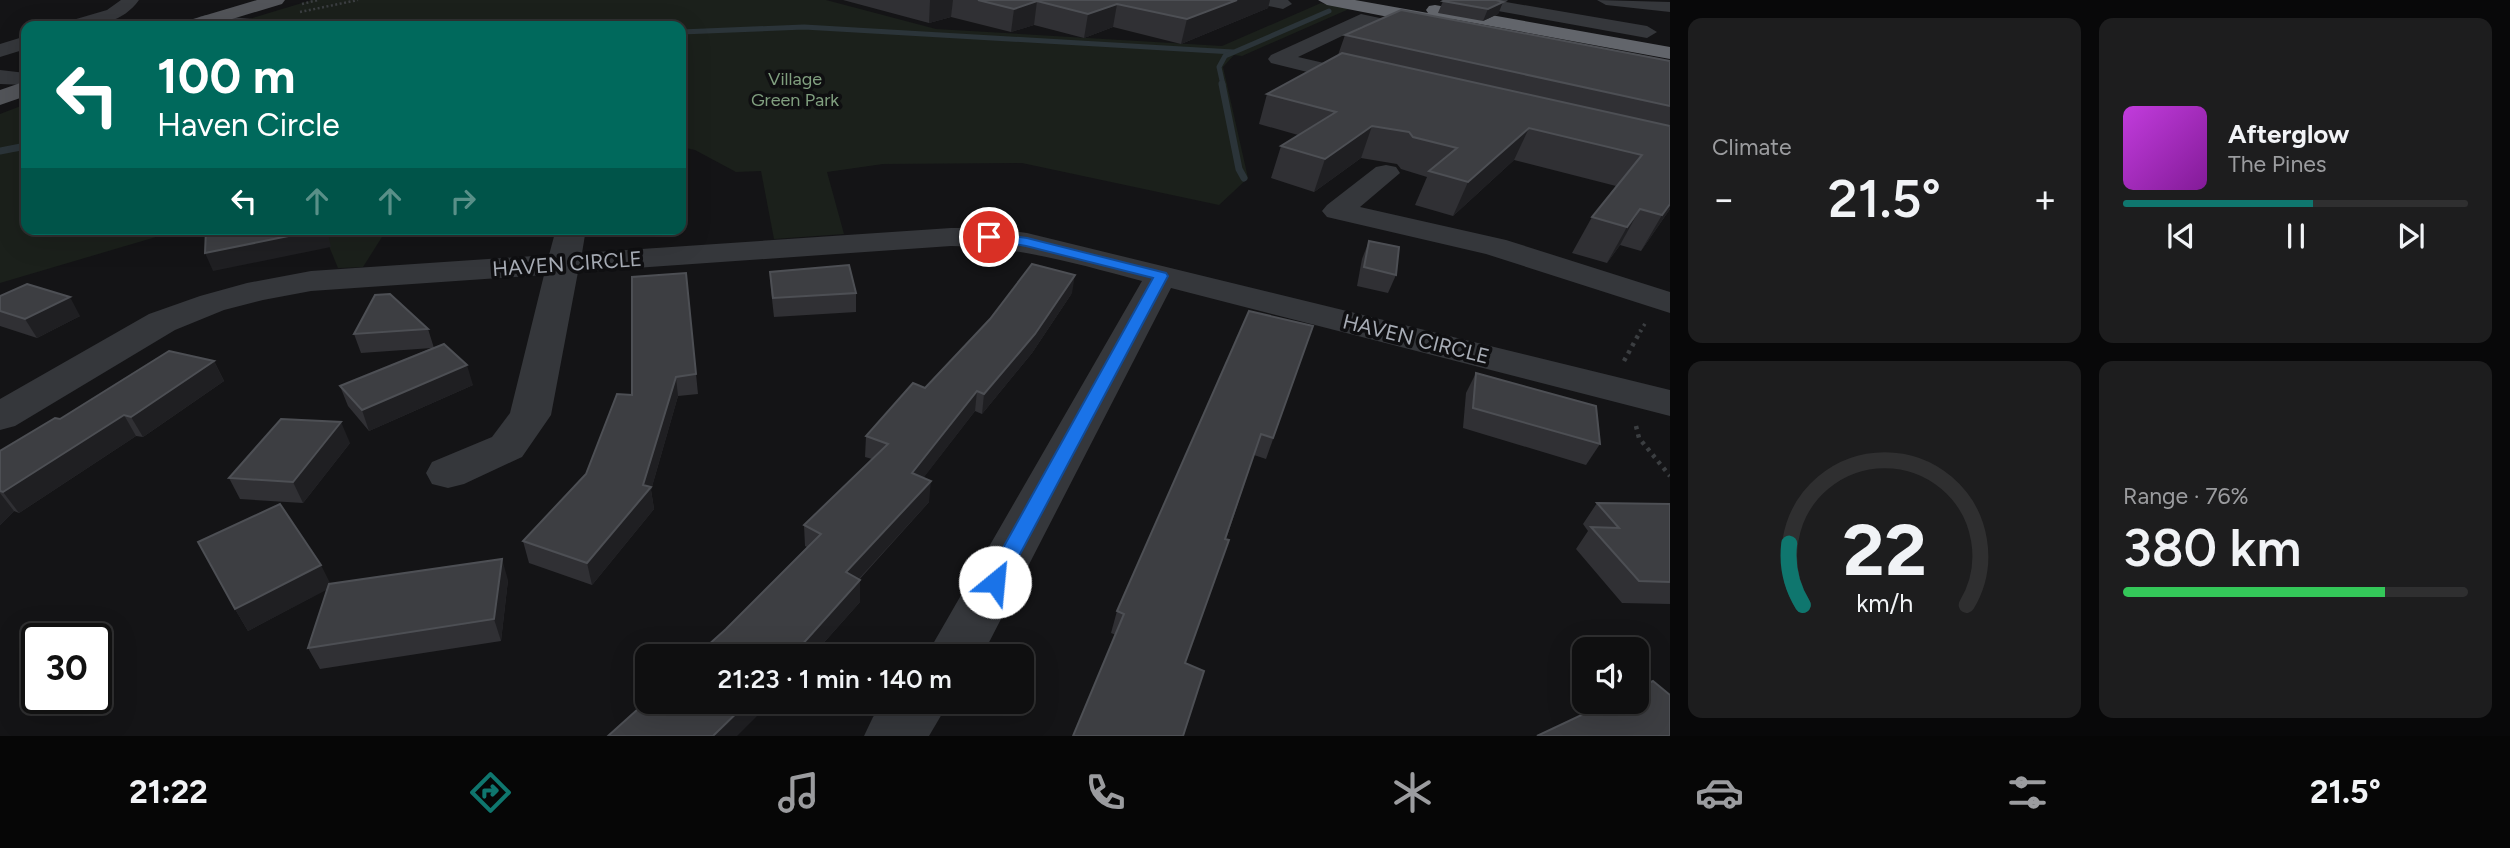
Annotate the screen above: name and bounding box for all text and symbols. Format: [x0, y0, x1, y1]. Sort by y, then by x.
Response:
text: 100 m [157, 46, 296, 105]
icon: left [42, 49, 133, 140]
park label: Village Green Park [751, 68, 839, 111]
text: Haven Circle [157, 106, 340, 144]
text: Afterglow [2228, 118, 2350, 150]
text: Climate [1712, 133, 1791, 161]
text: The Pines [2228, 150, 2327, 178]
text: 21.5° [1828, 168, 1941, 230]
text: − [1712, 176, 1736, 222]
text: + [2033, 176, 2057, 222]
icon: left [225, 182, 263, 220]
icon: ahead [298, 182, 336, 220]
icon: ahead [371, 182, 409, 220]
icon: right [444, 182, 482, 220]
pin [959, 207, 1019, 267]
icon: previous [2162, 217, 2200, 255]
icon: pause [2277, 217, 2315, 255]
icon: next [2392, 217, 2430, 255]
icon: arrive [970, 218, 1008, 256]
street label: HAVEN CIRCLE [491, 246, 643, 281]
street label: HAVEN CIRCLE [1340, 308, 1492, 369]
text: Range · 76% [2123, 482, 2249, 510]
text: 22 [1842, 507, 1927, 594]
text: 380 km [2123, 517, 2301, 579]
position arrow [958, 545, 1032, 619]
text: km/h [1856, 588, 1913, 618]
speed limit sign: 30 [21, 623, 112, 714]
map controls [1572, 637, 1649, 714]
button: sound [1572, 637, 1649, 714]
text: 21:23 · 1 min · 140 m [717, 663, 952, 695]
icon: directions [466, 768, 515, 817]
icon: music [774, 768, 823, 817]
icon: phone [1081, 768, 1130, 817]
icon: climate [1388, 768, 1437, 817]
icon: car [1695, 768, 1744, 817]
icon: filters [2003, 768, 2052, 817]
text: 21:22 [129, 773, 208, 811]
text: 21.5° [2310, 773, 2381, 811]

